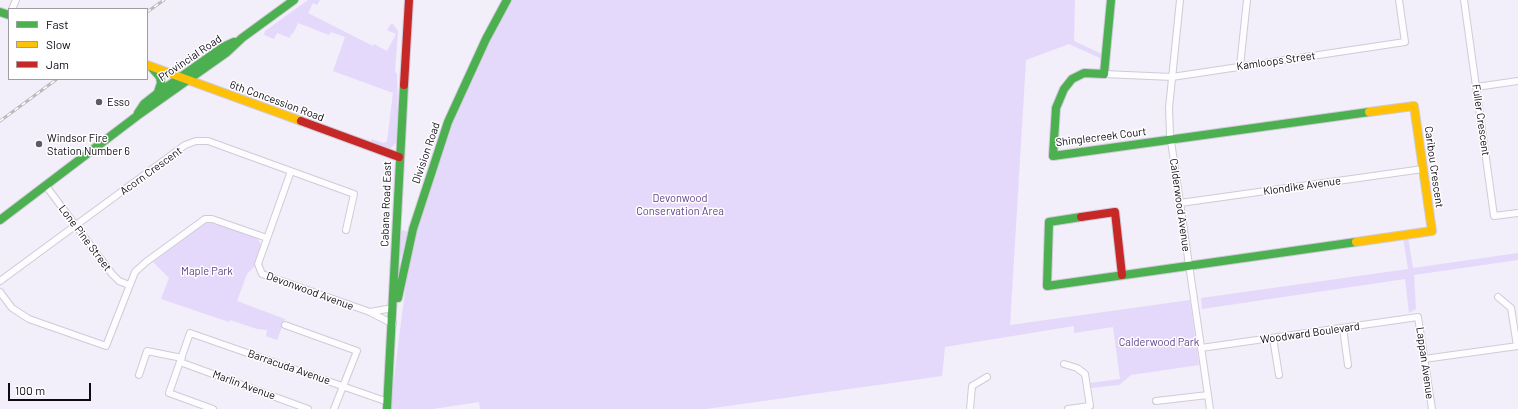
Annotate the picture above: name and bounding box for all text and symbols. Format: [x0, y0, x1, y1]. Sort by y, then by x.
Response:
legend [8, 8, 148, 80]
text: Fast [46, 17, 69, 31]
street label: Provincial Road [156, 32, 224, 84]
text: Slow [46, 37, 71, 51]
street label: Kamloops Street [1236, 49, 1316, 73]
text: Jam [46, 57, 69, 71]
street label: 6th Concession Road [228, 78, 326, 124]
street label: Fuller Crescent [1469, 83, 1493, 157]
place label: Esso [107, 95, 130, 109]
marker: Esso [94, 97, 104, 107]
street label: Division Road [409, 121, 443, 185]
street label: Shinglecreek Court [1055, 125, 1147, 149]
street label: Caribou Crescent [1422, 125, 1446, 209]
place label: Windsor Fire Station Number 6 [47, 131, 130, 157]
marker: Windsor Fire Station Number 6 [34, 139, 44, 149]
street label: Acorn Crescent [117, 144, 185, 198]
street label: Calderwood Avenue [1167, 158, 1193, 252]
street label: Cabana Road East [378, 161, 394, 247]
street label: Klondike Avenue [1262, 174, 1342, 198]
park label: Devonwood Conservation Area [636, 191, 724, 217]
street label: Lone Pine Street [56, 202, 114, 274]
park label: Maple Park [181, 264, 233, 278]
street label: Devonwood Avenue [264, 269, 356, 313]
street label: Woodward Boulevard [1259, 319, 1361, 347]
street label: Lappan Avenue [1413, 326, 1437, 400]
park label: Calderwood Park [1119, 335, 1199, 349]
street label: Barracuda Avenue [246, 347, 332, 387]
street label: Marlin Avenue [211, 368, 277, 402]
scale bar [10, 375, 93, 401]
text: 100 m [15, 383, 45, 397]

